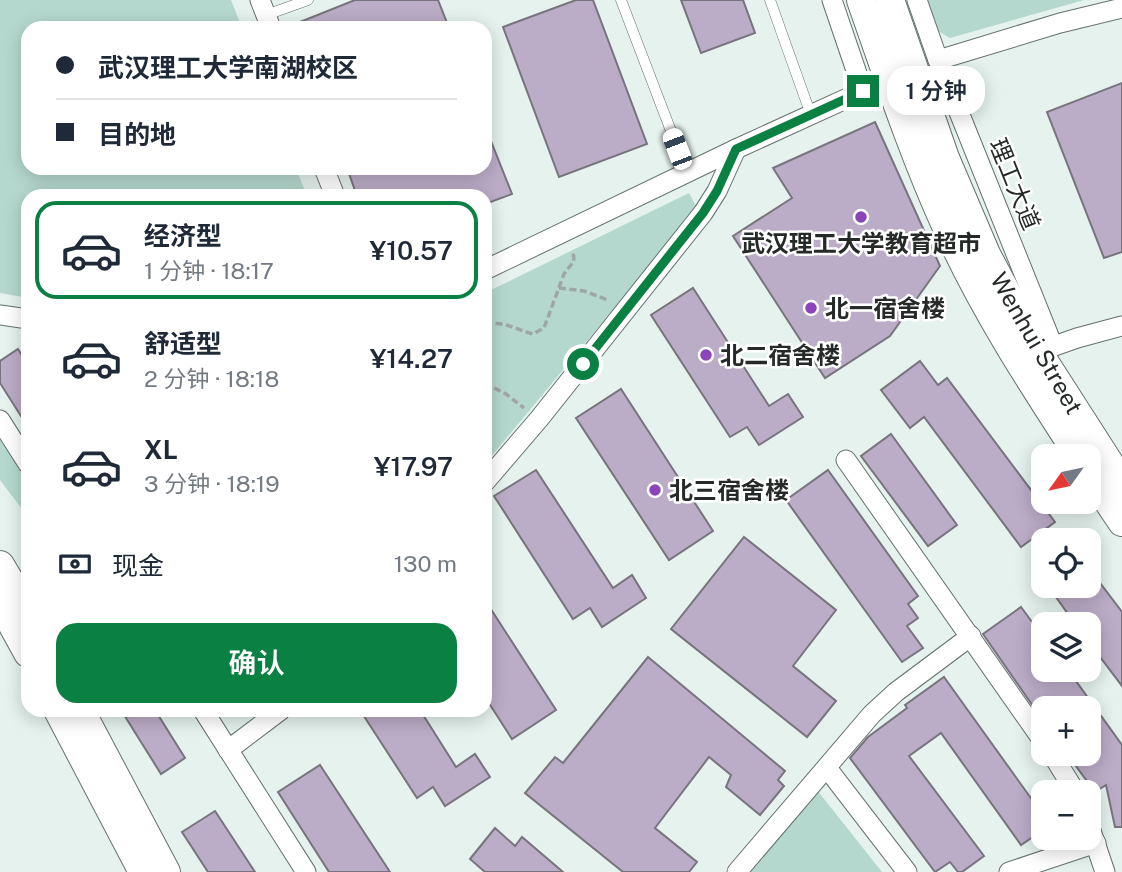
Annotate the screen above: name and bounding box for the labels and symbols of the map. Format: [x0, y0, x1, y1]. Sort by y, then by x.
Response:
callout: 1 分钟 [888, 66, 986, 116]
route end [847, 75, 879, 107]
car [660, 126, 695, 172]
street label: 理工大道 [984, 134, 1046, 234]
marker: 武汉理工大学教育超市 [853, 209, 869, 225]
place label: 武汉理工大学教育超市 [741, 229, 981, 257]
street label: Wenhui Street [985, 267, 1089, 419]
place label: 北一宿舍楼 [825, 294, 945, 322]
marker: 北一宿舍楼 [803, 300, 819, 316]
place label: 北二宿舍楼 [720, 341, 840, 369]
marker: 北二宿舍楼 [698, 347, 714, 363]
route start [567, 348, 599, 380]
north arrow [1031, 444, 1101, 514]
place label: 北三宿舍楼 [669, 476, 789, 504]
marker: 北三宿舍楼 [647, 482, 663, 498]

